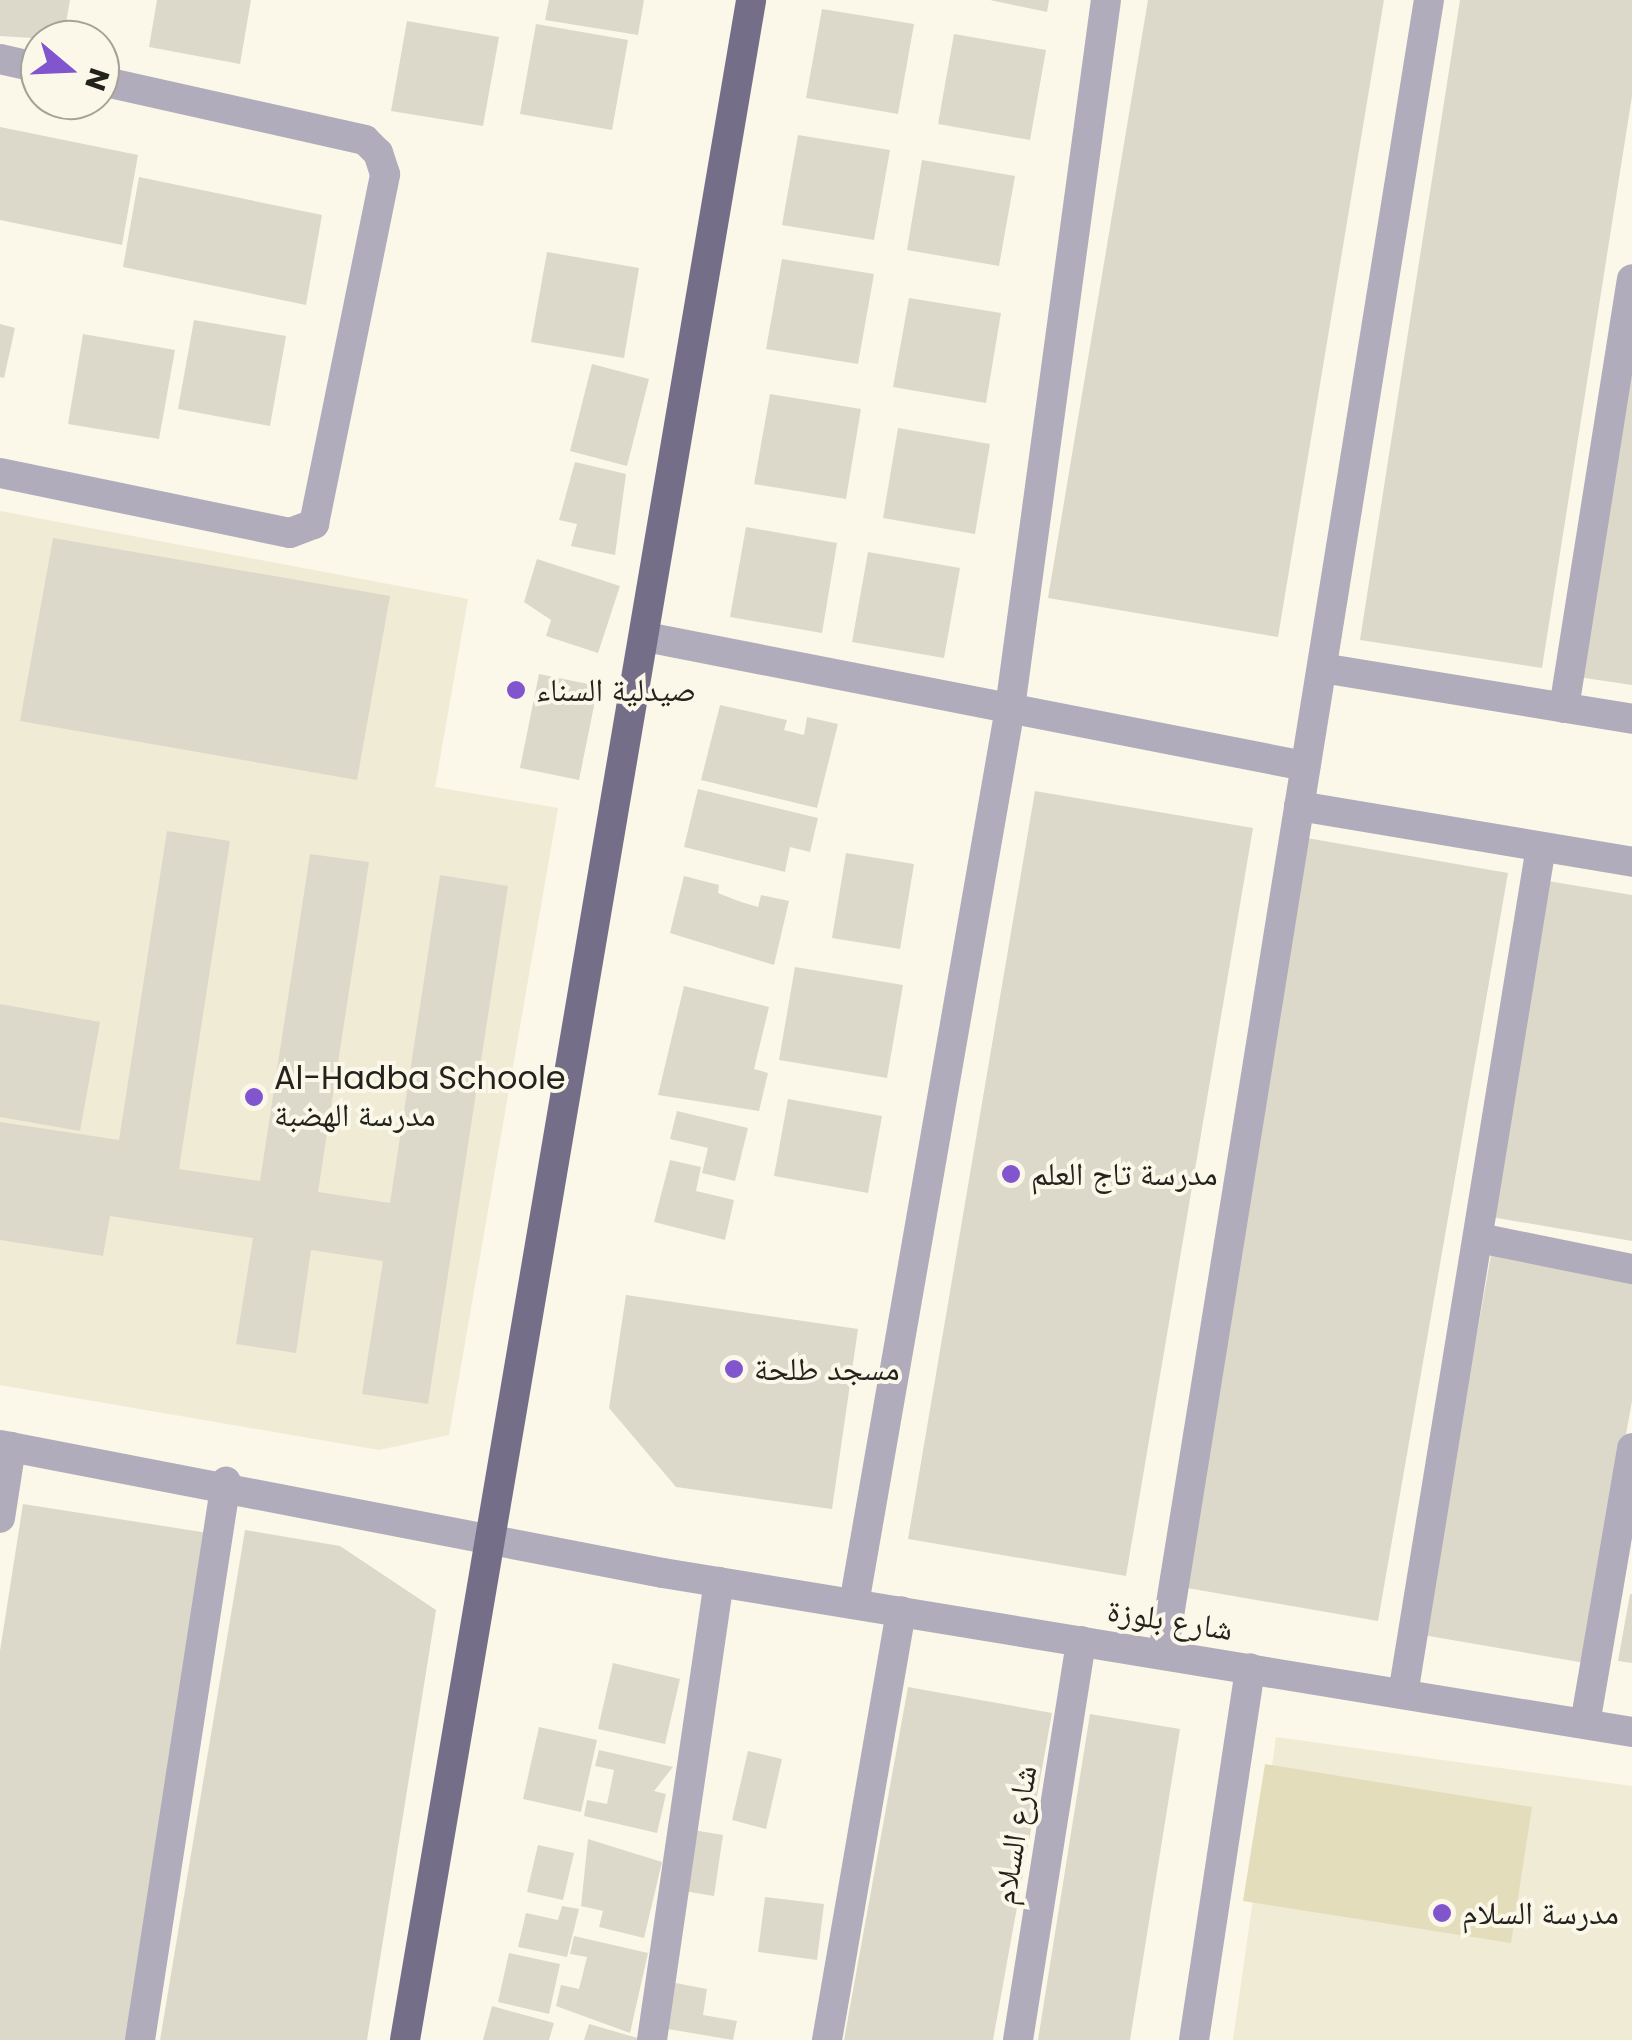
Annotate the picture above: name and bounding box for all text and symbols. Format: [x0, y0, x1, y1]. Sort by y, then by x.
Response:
north arrow [20, 20, 120, 120]
text: N [75, 63, 119, 96]
place label: صيدلية السناء [536, 671, 696, 709]
marker: صيدلية السناء [505, 679, 527, 701]
place label: Al-Hadba Schoole مدرسة الهضبة [274, 1060, 566, 1135]
marker: Al-Hadba Schoole مدرسة الهضبة [243, 1086, 265, 1108]
place label: مدرسة تاج العلم [1031, 1155, 1218, 1193]
marker: مدرسة تاج العلم [1000, 1163, 1022, 1185]
place label: مسجد طلحة [754, 1350, 900, 1388]
marker: مسجد طلحة [723, 1358, 745, 1380]
street label: شارع بلوزة [1105, 1591, 1235, 1649]
street label: شارع السلام [985, 1763, 1045, 1907]
place label: مدرسة السلام [1462, 1894, 1619, 1932]
marker: مدرسة السلام [1431, 1902, 1453, 1924]

